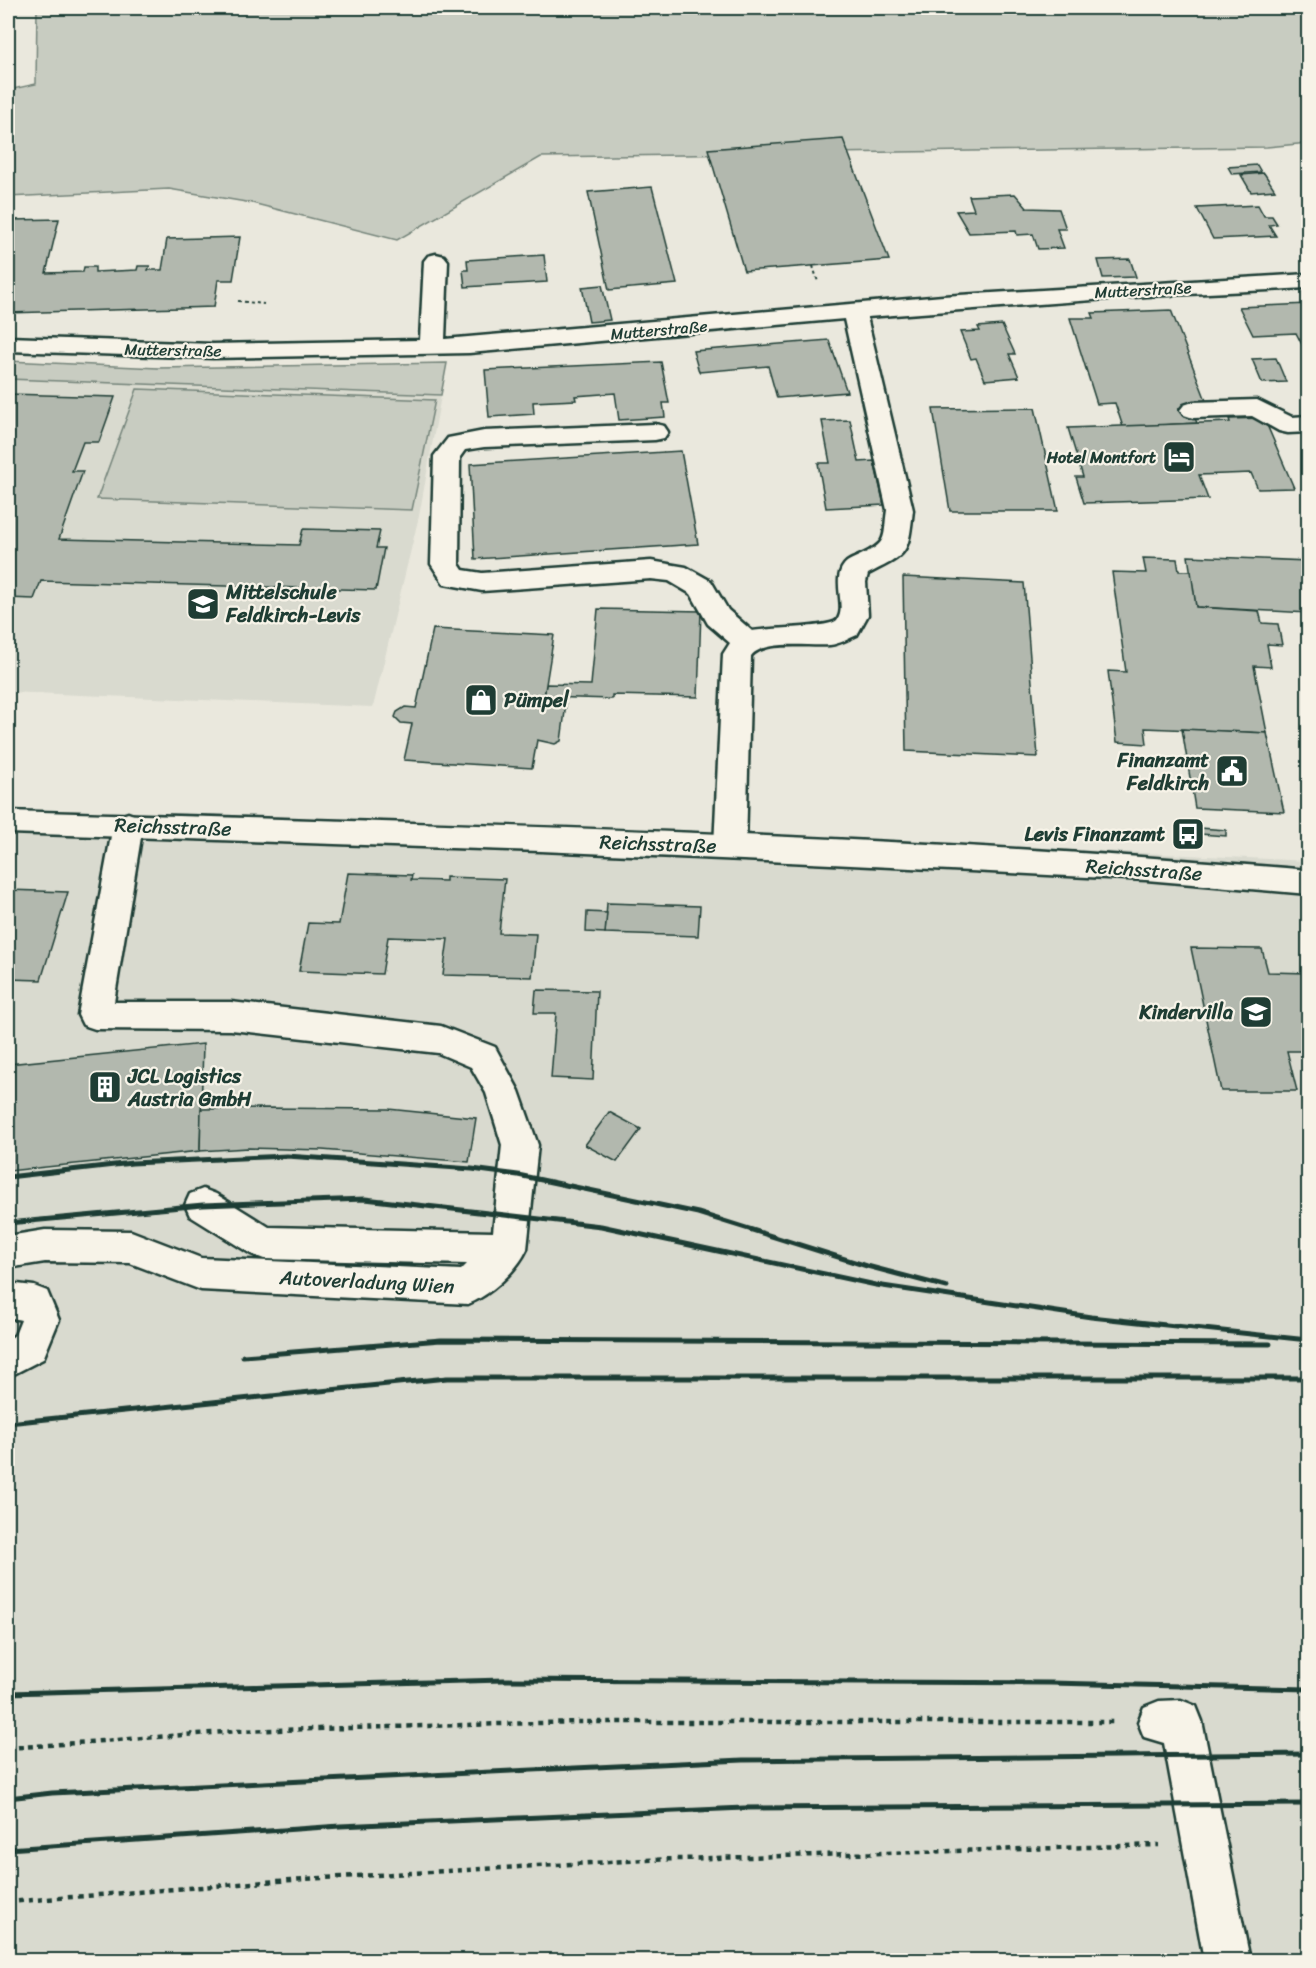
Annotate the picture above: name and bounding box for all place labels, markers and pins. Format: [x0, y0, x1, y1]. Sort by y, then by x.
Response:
hotel icon: Hotel Montfort [1161, 439, 1197, 475]
place label: Hotel Montfort [1046, 443, 1156, 472]
place label: Mittelschule Feldkirch-Levis [225, 575, 361, 633]
school or university icon: Mittelschule Feldkirch-Levis [185, 586, 221, 622]
shop icon: Pümpel [463, 682, 499, 718]
place label: Pümpel [504, 683, 570, 718]
place label: Finanzamt Feldkirch [1116, 743, 1210, 801]
public building icon: Finanzamt Feldkirch [1214, 753, 1250, 789]
bus stop icon: Levis Finanzamt [1170, 816, 1206, 852]
place label: Levis Finanzamt [1025, 817, 1165, 852]
school or university icon: Kindervilla [1238, 994, 1274, 1030]
place label: Kindervilla [1138, 995, 1233, 1030]
place label: JCL Logistics Austria GmbH [127, 1059, 252, 1117]
building icon: JCL Logistics Austria GmbH [87, 1069, 123, 1105]

